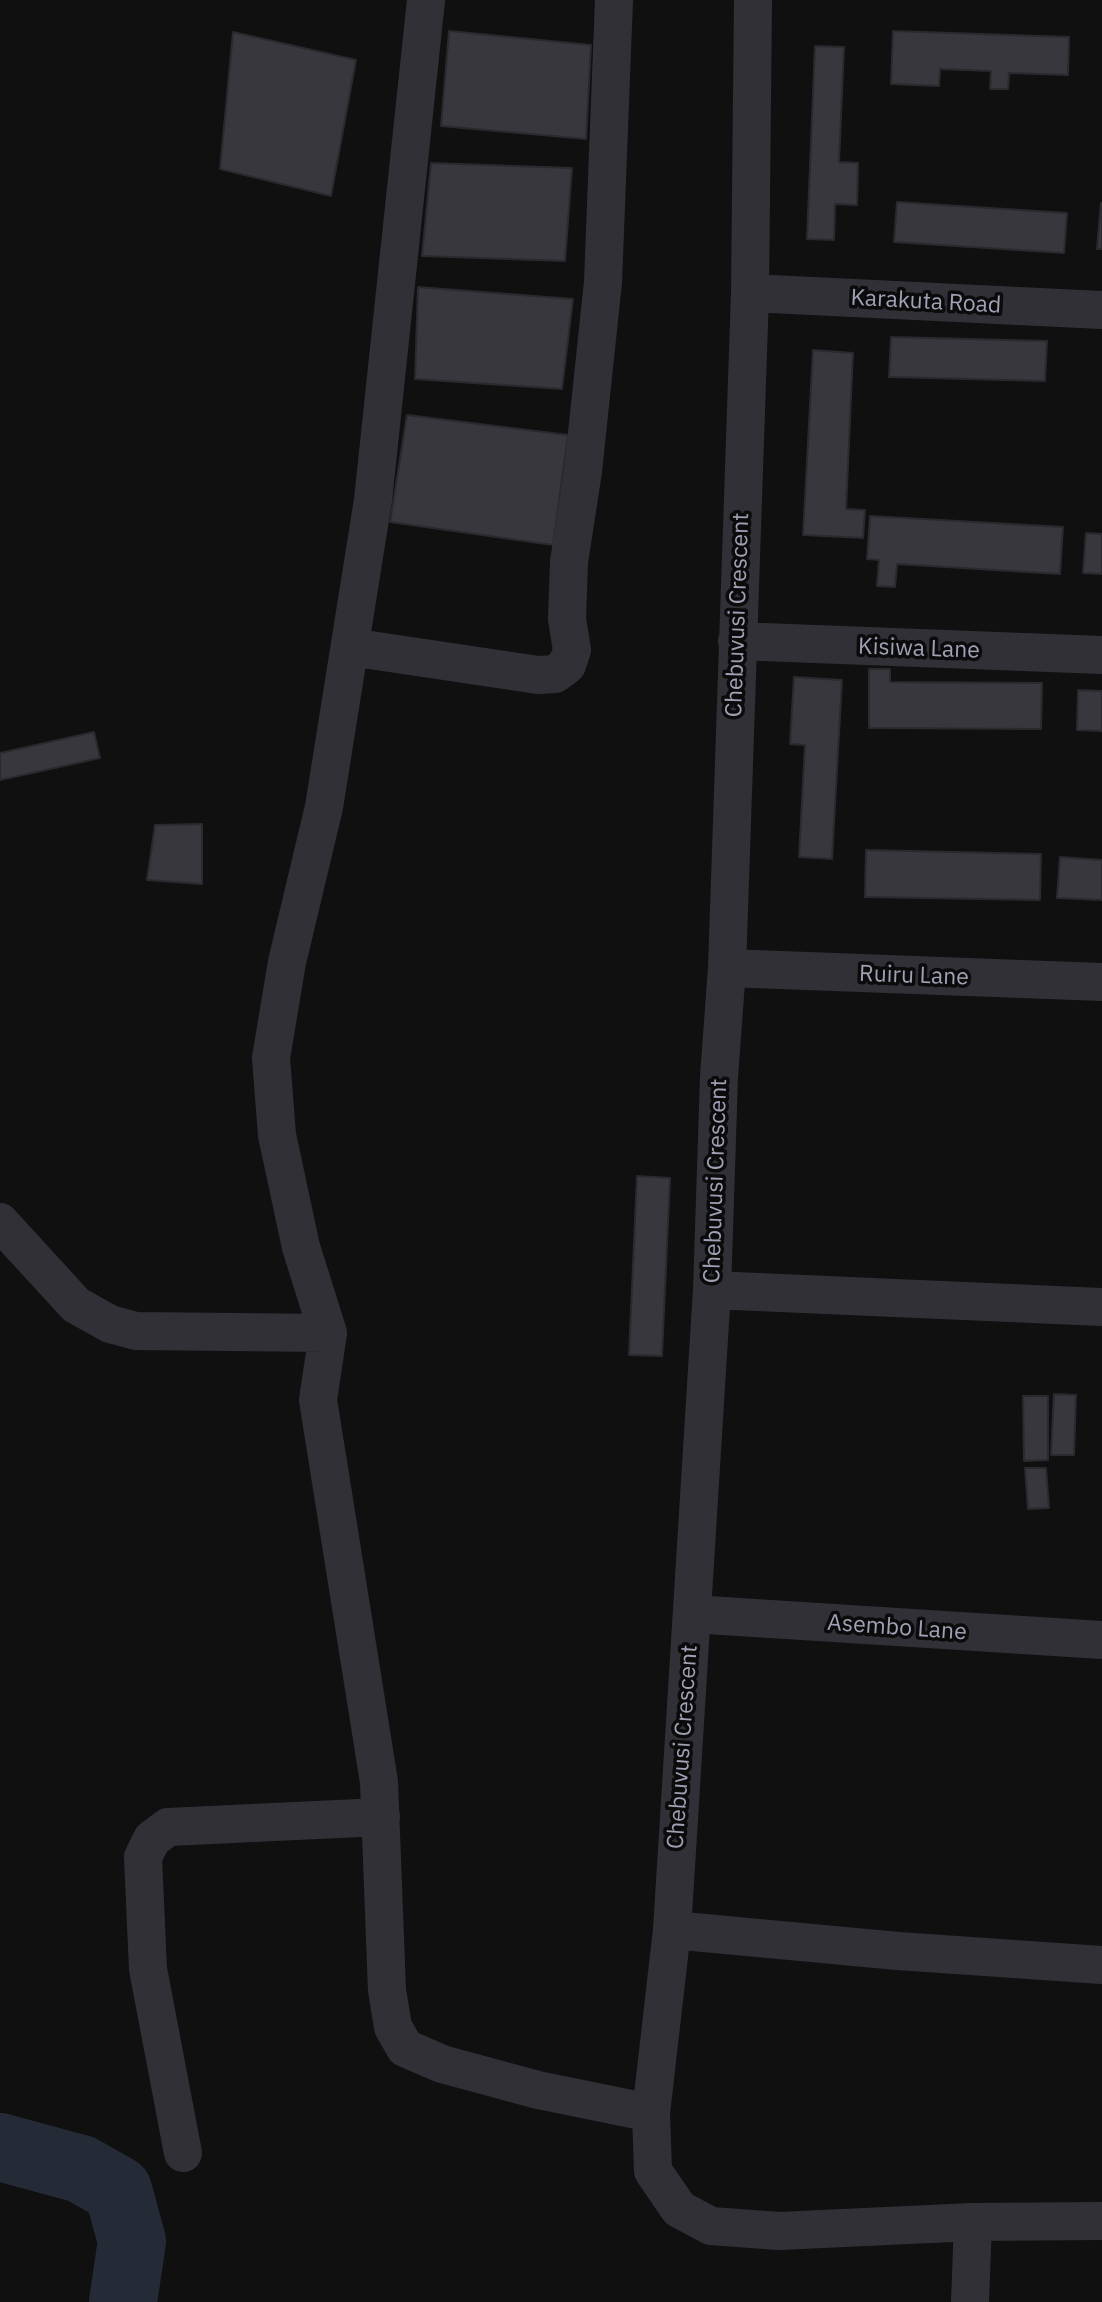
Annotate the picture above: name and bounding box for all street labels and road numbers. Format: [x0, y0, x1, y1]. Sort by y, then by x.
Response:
street label: Karakuta Road [850, 284, 1002, 320]
street label: Chebuvusi Crescent [721, 512, 755, 718]
street label: Kisiwa Lane [858, 633, 980, 665]
street label: Ruiru Lane [859, 960, 969, 992]
street label: Chebuvusi Crescent [699, 1078, 733, 1284]
street label: Asembo Lane [826, 1609, 968, 1647]
street label: Chebuvusi Crescent [662, 1644, 704, 1850]

